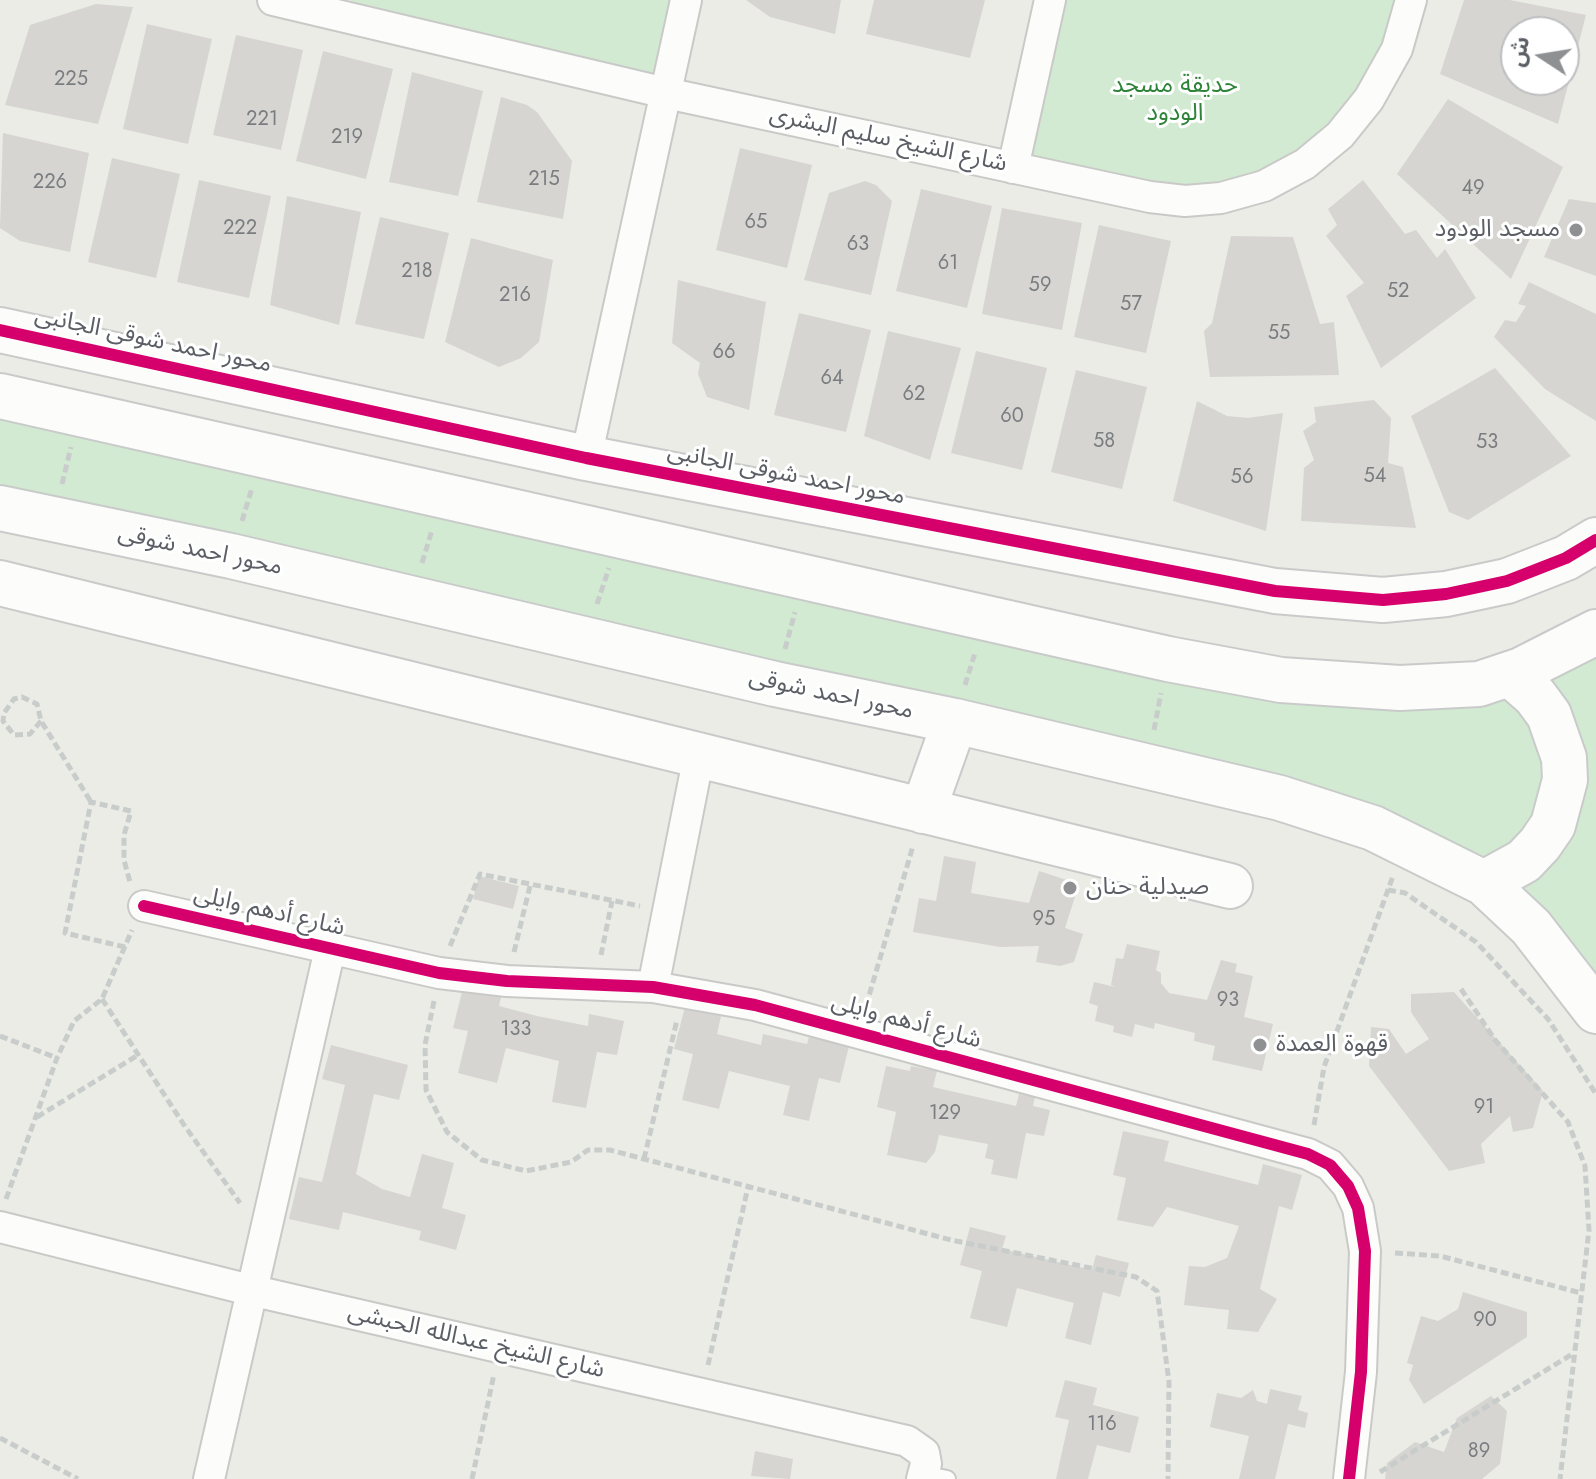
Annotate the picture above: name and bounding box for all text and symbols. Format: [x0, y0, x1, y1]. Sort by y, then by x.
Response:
north arrow [1500, 16, 1580, 96]
text: ش [1500, 33, 1537, 70]
house number: 225 [54, 68, 88, 92]
park label: حديقة مسجد الودود [1112, 72, 1238, 128]
street label: شارع الشيخ سليم البشرى [767, 101, 1009, 179]
house number: 221 [246, 108, 278, 132]
house number: 219 [331, 126, 363, 150]
house number: 215 [528, 168, 560, 192]
house number: 226 [33, 171, 67, 195]
house number: 49 [1461, 177, 1485, 201]
house number: 65 [745, 211, 767, 235]
place label: مسجد الودود [1435, 216, 1560, 244]
house number: 222 [223, 217, 257, 241]
marker: مسجد الودود [1567, 221, 1585, 239]
house number: 63 [847, 233, 869, 257]
house number: 61 [938, 252, 958, 276]
house number: 218 [401, 260, 433, 284]
house number: 59 [1029, 274, 1051, 298]
house number: 52 [1387, 280, 1409, 304]
house number: 216 [499, 284, 531, 308]
house number: 57 [1120, 293, 1142, 317]
street label: محور احمد شوقى الجانبى [32, 302, 274, 380]
house number: 55 [1268, 322, 1290, 346]
house number: 66 [712, 341, 736, 365]
house number: 64 [820, 367, 844, 391]
house number: 62 [903, 383, 925, 407]
house number: 60 [1000, 405, 1024, 429]
house number: 58 [1093, 430, 1115, 454]
house number: 53 [1476, 431, 1498, 455]
street label: محور احمد شوقى الجانبى [665, 438, 907, 512]
house number: 54 [1364, 465, 1386, 489]
house number: 56 [1231, 466, 1253, 490]
street label: محور احمد شوقى [115, 520, 285, 582]
street label: محور احمد شوقى [746, 664, 916, 726]
place label: صيدلية حنان [1086, 874, 1209, 902]
marker: صيدلية حنان [1061, 879, 1079, 897]
street label: شارع أدهم وايلى [191, 881, 347, 943]
house number: 95 [1033, 908, 1055, 932]
street label: شارع أدهم وايلى [828, 988, 984, 1056]
house number: 93 [1217, 989, 1239, 1013]
house number: 133 [501, 1018, 531, 1042]
place label: قهوة العمدة [1276, 1031, 1388, 1059]
marker: قهوة العمدة [1251, 1036, 1269, 1054]
house number: 91 [1474, 1096, 1494, 1120]
house number: 129 [929, 1102, 961, 1126]
street label: شارع الشيخ عبدالله الحبشى [345, 1298, 607, 1386]
house number: 90 [1473, 1309, 1497, 1333]
house number: 116 [1087, 1413, 1117, 1437]
house number: 89 [1468, 1440, 1490, 1464]

